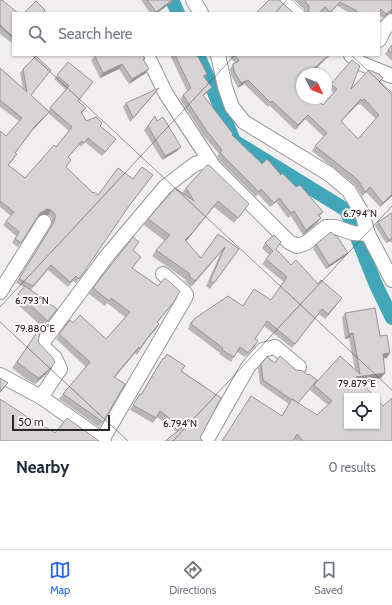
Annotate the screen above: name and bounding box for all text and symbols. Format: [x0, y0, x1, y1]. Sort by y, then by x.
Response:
search box [12, 12, 380, 56]
icon: search [26, 23, 48, 45]
text: Search here [58, 25, 133, 43]
north arrow [296, 68, 332, 104]
text: 6.794°N [343, 207, 377, 220]
text: 6.793°N [15, 294, 49, 307]
text: 79.880°E [15, 322, 56, 335]
text: 79.879°E [338, 377, 376, 390]
map controls [344, 393, 380, 429]
button: locate [344, 393, 380, 429]
scale bar [12, 413, 110, 432]
text: 50 m [18, 415, 44, 429]
text: 6.794°N [163, 417, 197, 430]
text: Nearby [16, 457, 69, 477]
text: 0 results [328, 459, 376, 475]
tab: Map [49, 559, 71, 597]
tab: Directions [169, 559, 216, 597]
tab: Saved [314, 559, 343, 597]

